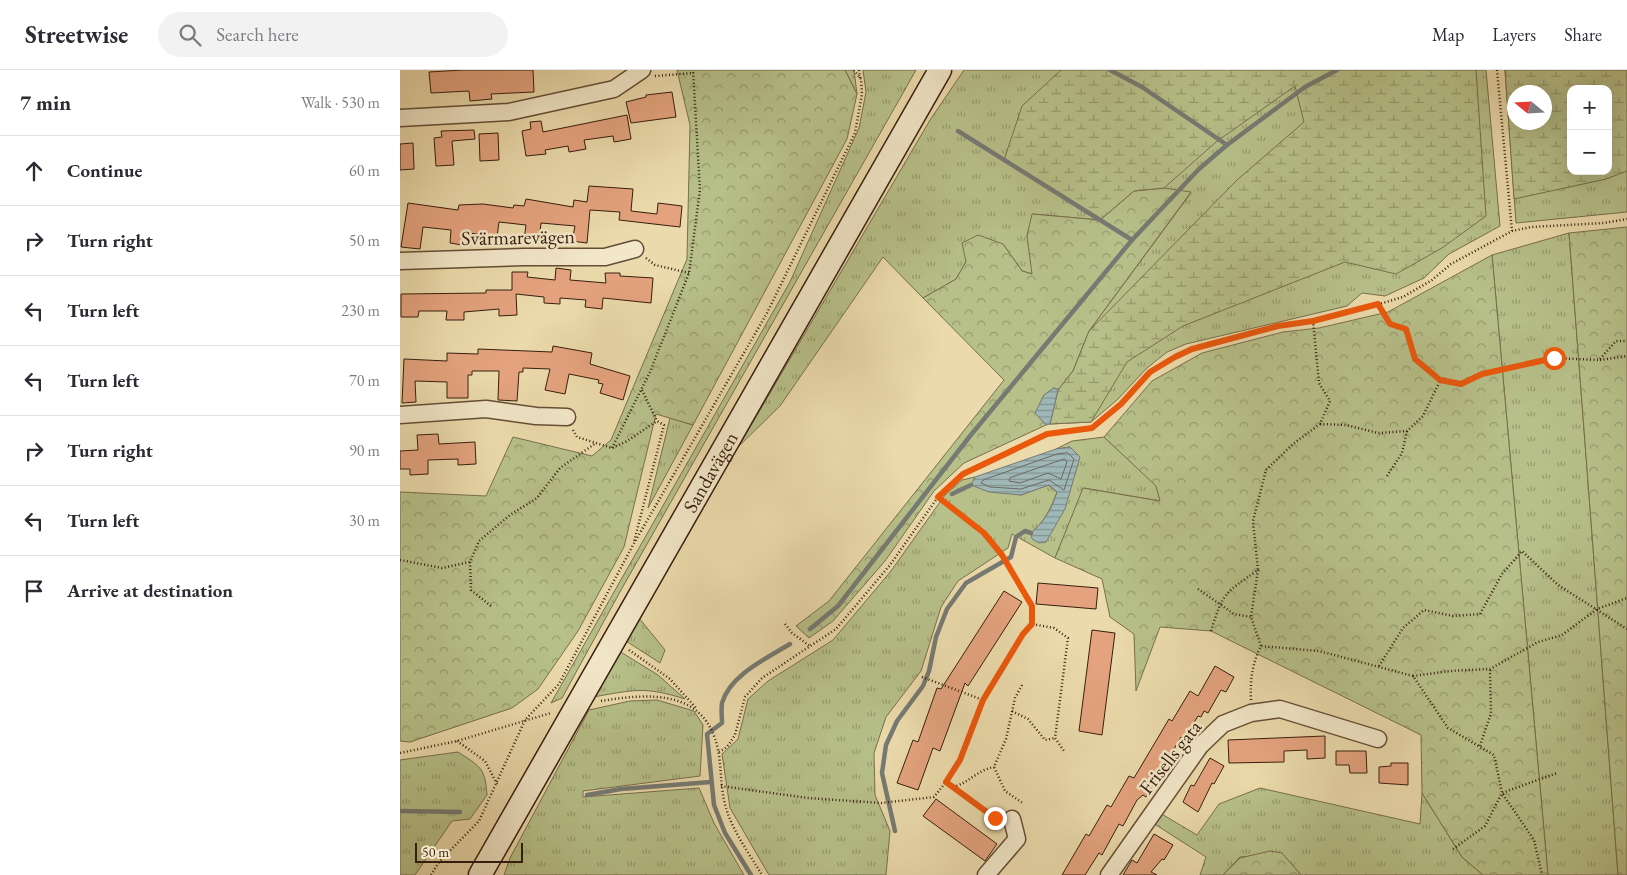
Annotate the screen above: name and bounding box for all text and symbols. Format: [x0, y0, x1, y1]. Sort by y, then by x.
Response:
search box [158, 12, 508, 57]
text: Streetwise [25, 19, 128, 50]
icon: search [176, 21, 204, 49]
text: Search here [216, 22, 299, 47]
text: Map [1432, 23, 1464, 46]
text: Layers [1492, 23, 1536, 46]
text: Share [1564, 23, 1602, 46]
north arrow [1507, 85, 1552, 130]
map controls [1567, 85, 1612, 175]
button: + [1567, 85, 1612, 130]
text: 7 min [20, 89, 71, 116]
text: Walk · 530 m [301, 92, 380, 113]
button: − [1567, 130, 1612, 175]
icon: ahead [20, 157, 48, 185]
text: Continue [67, 158, 142, 183]
text: 60 m [349, 160, 380, 181]
street label: Svärmarevägen [461, 223, 576, 251]
icon: right [20, 227, 48, 255]
text: Turn right [67, 228, 153, 253]
text: 50 m [349, 230, 380, 251]
icon: left [20, 297, 48, 325]
text: Turn left [67, 298, 139, 323]
text: 230 m [341, 300, 380, 321]
route start [1543, 347, 1566, 370]
icon: left [20, 367, 48, 395]
text: Turn left [67, 368, 139, 393]
text: 70 m [349, 370, 380, 391]
street label: Sandavägen [677, 427, 744, 517]
icon: right [20, 437, 48, 465]
text: Turn right [67, 438, 153, 463]
text: 90 m [349, 440, 380, 461]
icon: left [20, 507, 48, 535]
text: Turn left [67, 508, 139, 533]
text: 30 m [349, 510, 380, 531]
icon: arrive [20, 577, 48, 605]
text: Arrive at destination [67, 578, 233, 603]
street label: Frisells gata [1133, 715, 1207, 799]
route end [984, 807, 1007, 830]
scale bar [415, 840, 522, 863]
text: 50 m [422, 843, 449, 861]

